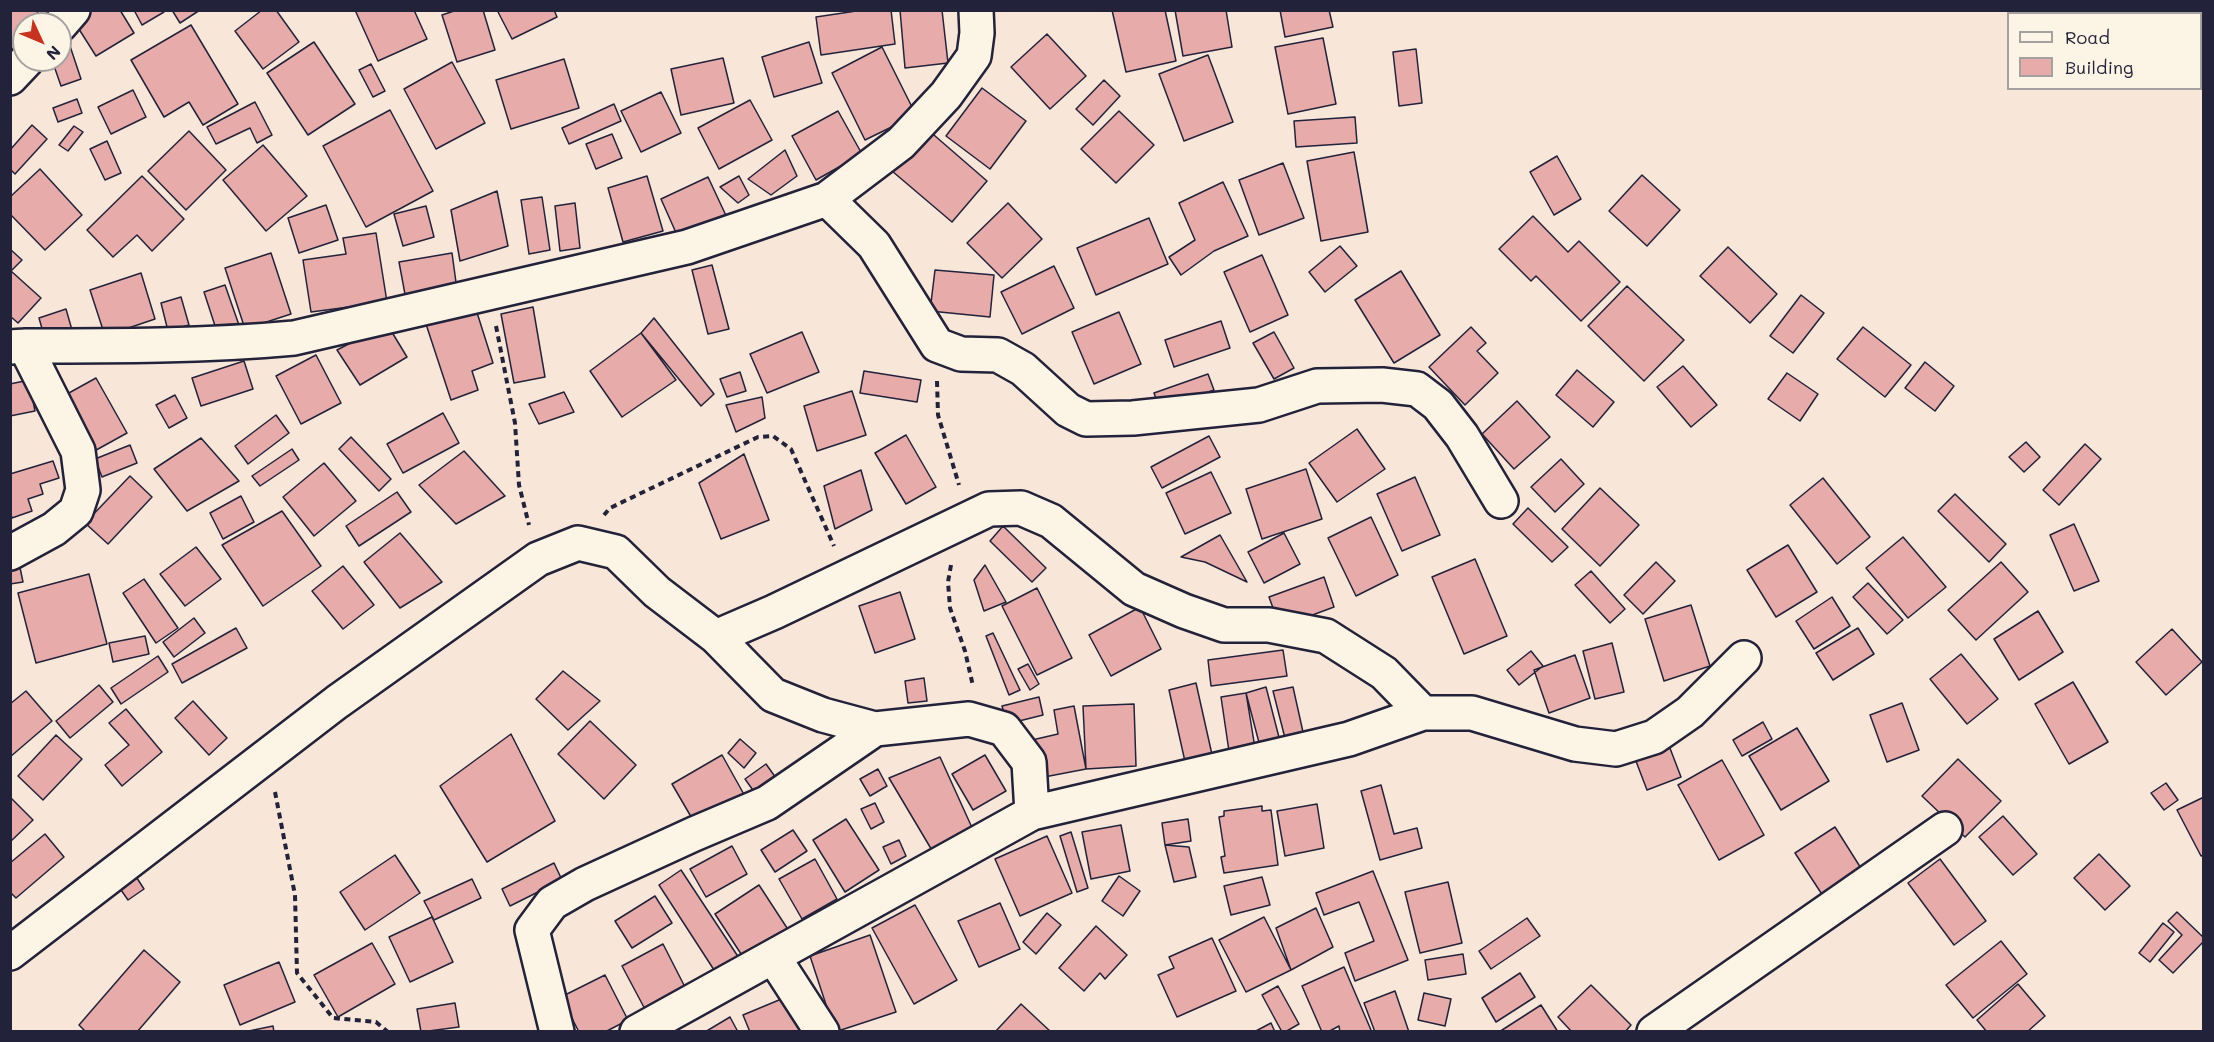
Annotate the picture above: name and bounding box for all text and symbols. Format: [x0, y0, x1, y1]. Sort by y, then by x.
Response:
north arrow [12, 12, 72, 72]
legend [2007, 12, 2202, 90]
text: Road [2065, 25, 2110, 49]
text: N [42, 42, 66, 65]
text: Building [2065, 55, 2133, 79]

